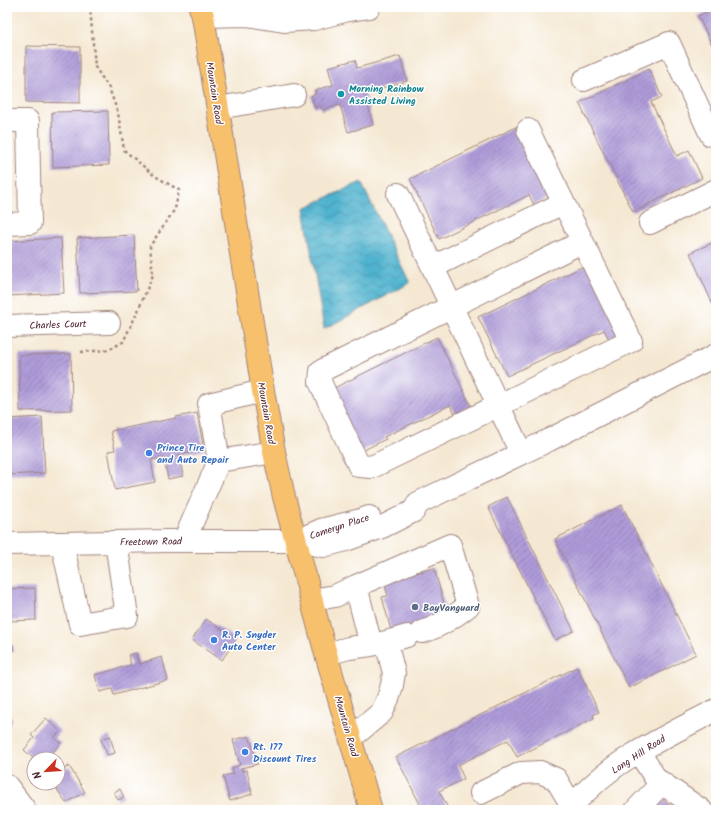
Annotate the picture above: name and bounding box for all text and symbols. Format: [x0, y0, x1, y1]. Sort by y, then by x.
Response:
street label: Mountain Road [201, 61, 227, 126]
place label: Morning Rainbow Assisted Living [349, 81, 425, 109]
marker: Morning Rainbow Assisted Living [336, 89, 346, 99]
street label: Charles Court [29, 316, 87, 334]
street label: Mountain Road [253, 381, 280, 447]
place label: Prince Tire and Auto Repair [157, 440, 229, 468]
marker: Prince Tire and Auto Repair [144, 448, 154, 458]
street label: Cameryn Place [307, 510, 372, 544]
street label: Freetown Road [120, 533, 183, 551]
place label: BayVanguard [423, 600, 480, 616]
marker: BayVanguard [410, 602, 420, 612]
place label: R. P. Snyder Auto Center [222, 627, 276, 655]
marker: R. P. Snyder Auto Center [209, 635, 219, 645]
street label: Mountain Road [330, 694, 363, 760]
street label: Long Hill Road [608, 731, 670, 778]
place label: Rt. 177 Discount Tires [253, 739, 317, 767]
marker: Rt. 177 Discount Tires [240, 747, 250, 757]
north arrow [26, 751, 66, 791]
text: N [28, 768, 47, 782]

